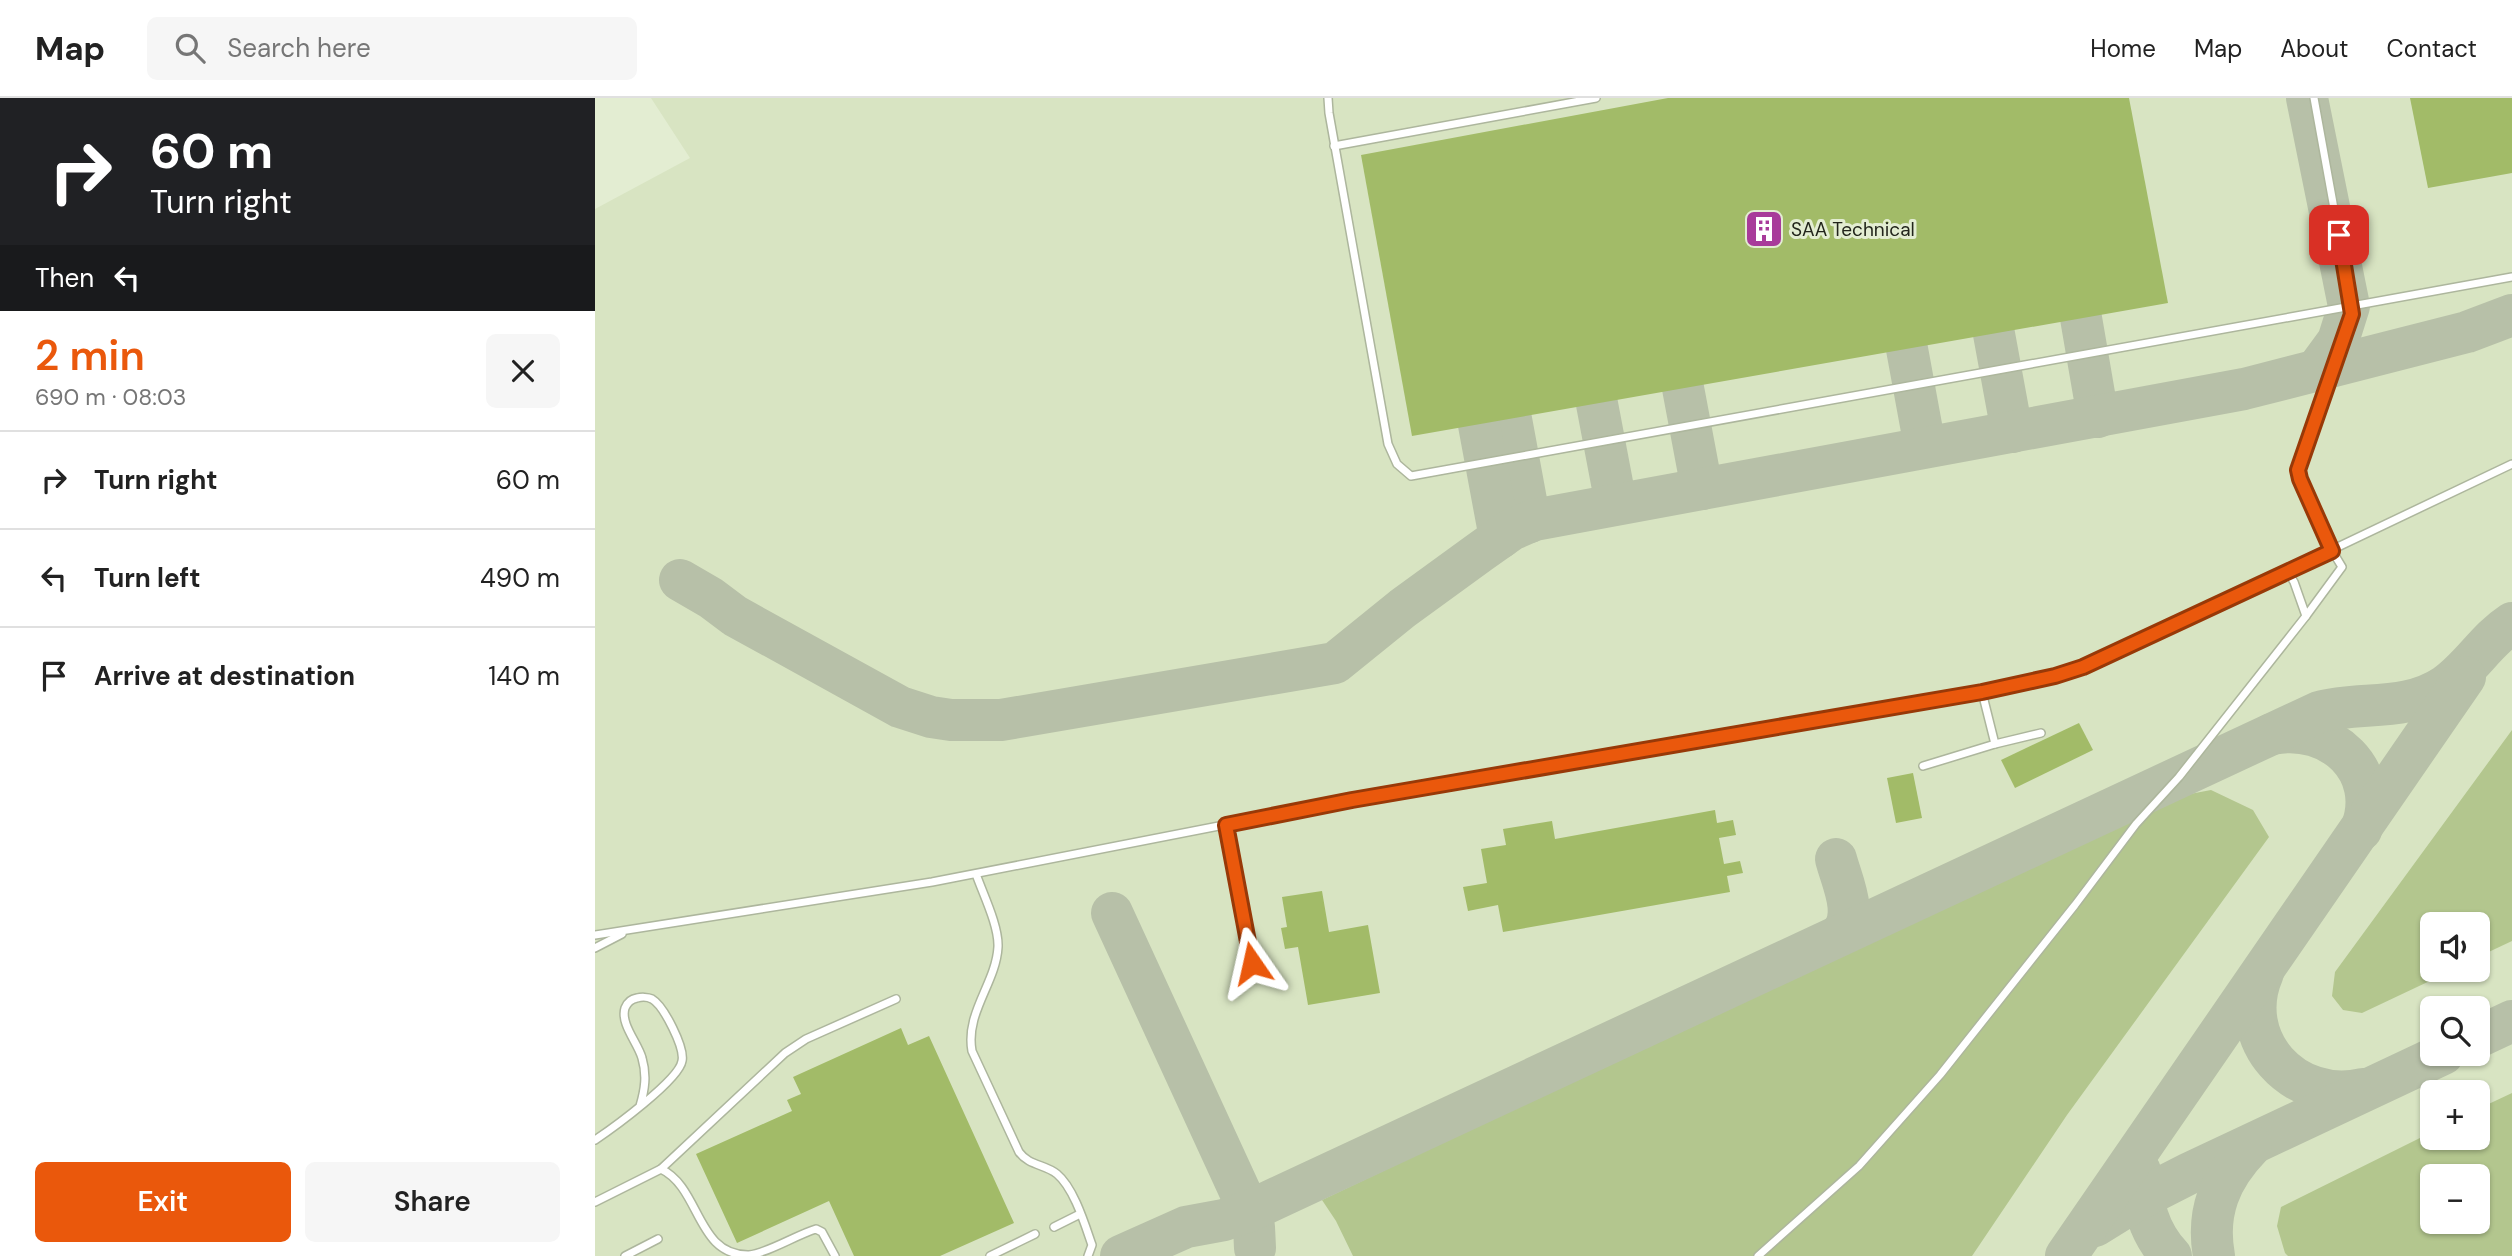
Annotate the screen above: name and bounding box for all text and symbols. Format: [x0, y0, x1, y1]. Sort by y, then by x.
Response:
search box [147, 17, 637, 80]
text: Map [35, 27, 105, 70]
icon: search [171, 29, 209, 67]
text: Search here [227, 31, 371, 65]
text: Home [2090, 33, 2156, 64]
text: Map [2194, 33, 2242, 64]
text: About [2280, 33, 2349, 64]
text: Contact [2387, 33, 2477, 64]
text: 60 m [150, 119, 273, 183]
icon: right [35, 126, 126, 217]
text: Turn right [150, 181, 292, 223]
pin [2309, 205, 2369, 265]
building icon: SAA Technical [1743, 208, 1785, 250]
icon: arrive [2320, 216, 2358, 254]
place label: SAA Technical [1791, 217, 1915, 242]
icon: left [108, 259, 146, 297]
text: Then [35, 261, 94, 295]
text: 2 min [35, 328, 145, 383]
button: close [486, 334, 560, 408]
text: 690 m · 08:03 [35, 382, 186, 412]
icon: right [35, 461, 73, 499]
text: Turn right [94, 463, 218, 497]
text: 60 m [496, 463, 560, 497]
icon: left [35, 559, 73, 597]
text: Turn left [94, 561, 201, 595]
text: 490 m [480, 561, 560, 595]
icon: arrive [35, 657, 73, 695]
text: Arrive at destination [94, 659, 355, 693]
text: 140 m [488, 659, 560, 693]
map controls [2420, 912, 2490, 1234]
button: sound [2420, 912, 2490, 982]
position arrow [1215, 926, 1289, 1000]
button: search [2420, 996, 2490, 1066]
button: + [2420, 1080, 2490, 1150]
button: Exit [35, 1162, 291, 1242]
button: Share [305, 1162, 560, 1242]
button: − [2420, 1164, 2490, 1234]

